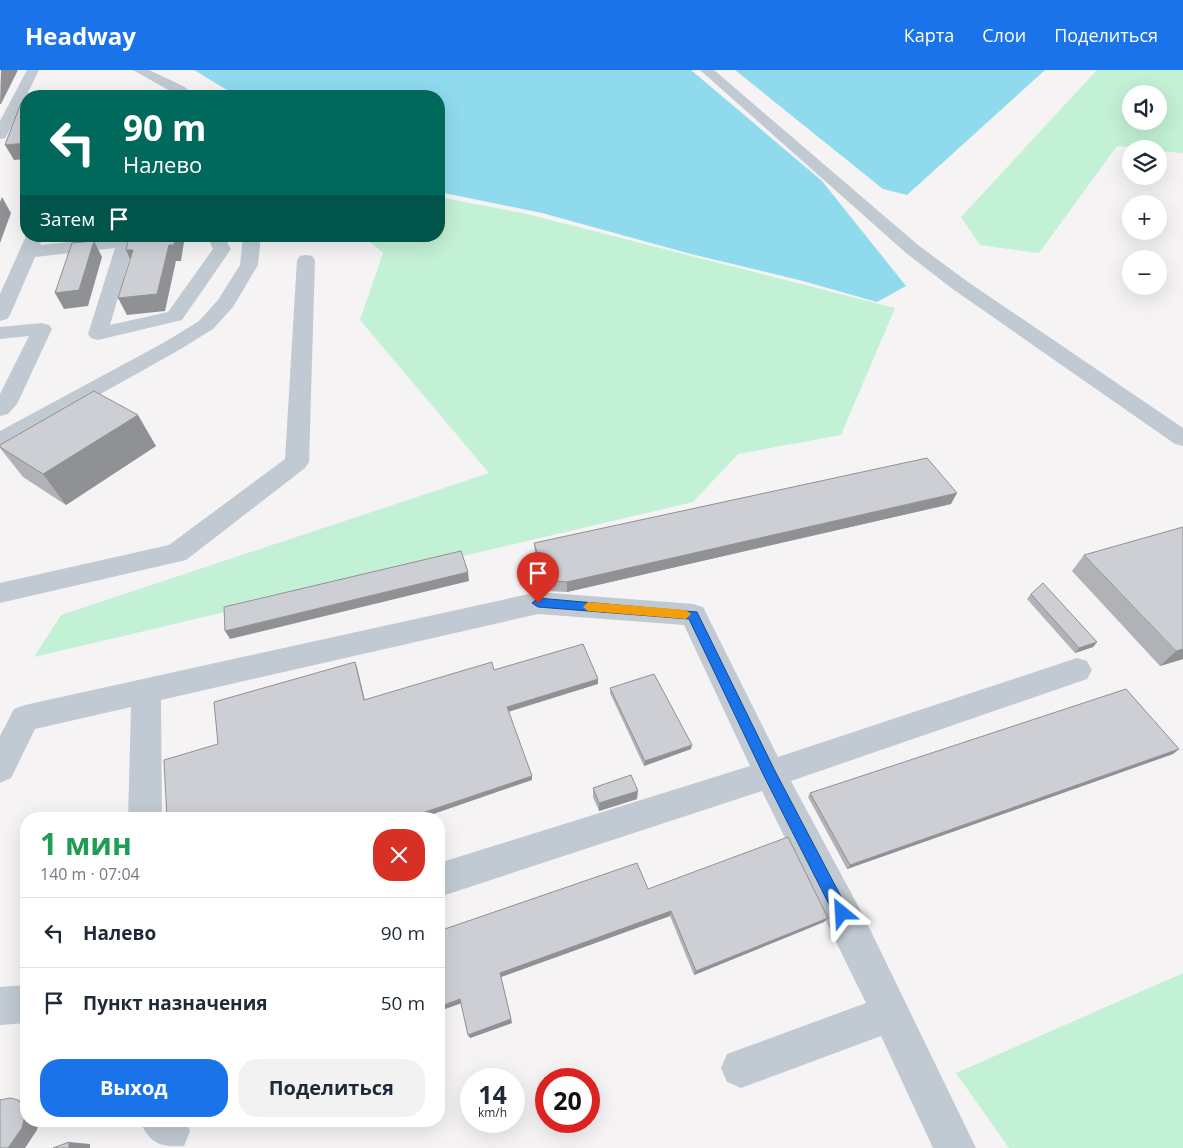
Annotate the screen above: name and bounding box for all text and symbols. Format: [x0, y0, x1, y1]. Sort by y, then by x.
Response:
text: Headway [25, 19, 136, 52]
text: Карта [904, 23, 954, 47]
text: Слои [982, 23, 1026, 47]
text: Поделиться [1054, 23, 1158, 47]
map controls [1122, 85, 1167, 295]
button: sound [1122, 85, 1167, 130]
text: 90 m [123, 104, 206, 151]
icon: left [40, 110, 105, 175]
button: layers [1122, 140, 1167, 185]
text: Налево [123, 149, 202, 179]
button: + [1122, 195, 1167, 240]
icon: arrive [105, 205, 133, 233]
text: Затем [40, 206, 95, 232]
button: − [1122, 250, 1167, 295]
pin [517, 552, 559, 603]
icon: arrive [524, 559, 552, 587]
text: 1 мин [40, 823, 132, 864]
button: close [373, 829, 425, 881]
text: 140 m · 07:04 [40, 863, 140, 885]
position arrow [815, 886, 867, 938]
icon: left [40, 919, 68, 947]
text: Налево [83, 920, 156, 946]
text: 90 m [381, 920, 425, 946]
icon: arrive [40, 989, 68, 1017]
text: Пункт назначения [83, 990, 268, 1016]
text: 50 m [381, 990, 425, 1016]
button: Выход [40, 1059, 228, 1117]
button: Поделиться [238, 1059, 425, 1117]
speed limit sign: 20 [535, 1068, 600, 1133]
text: 14 [478, 1077, 507, 1111]
text: km/h [478, 1104, 507, 1121]

